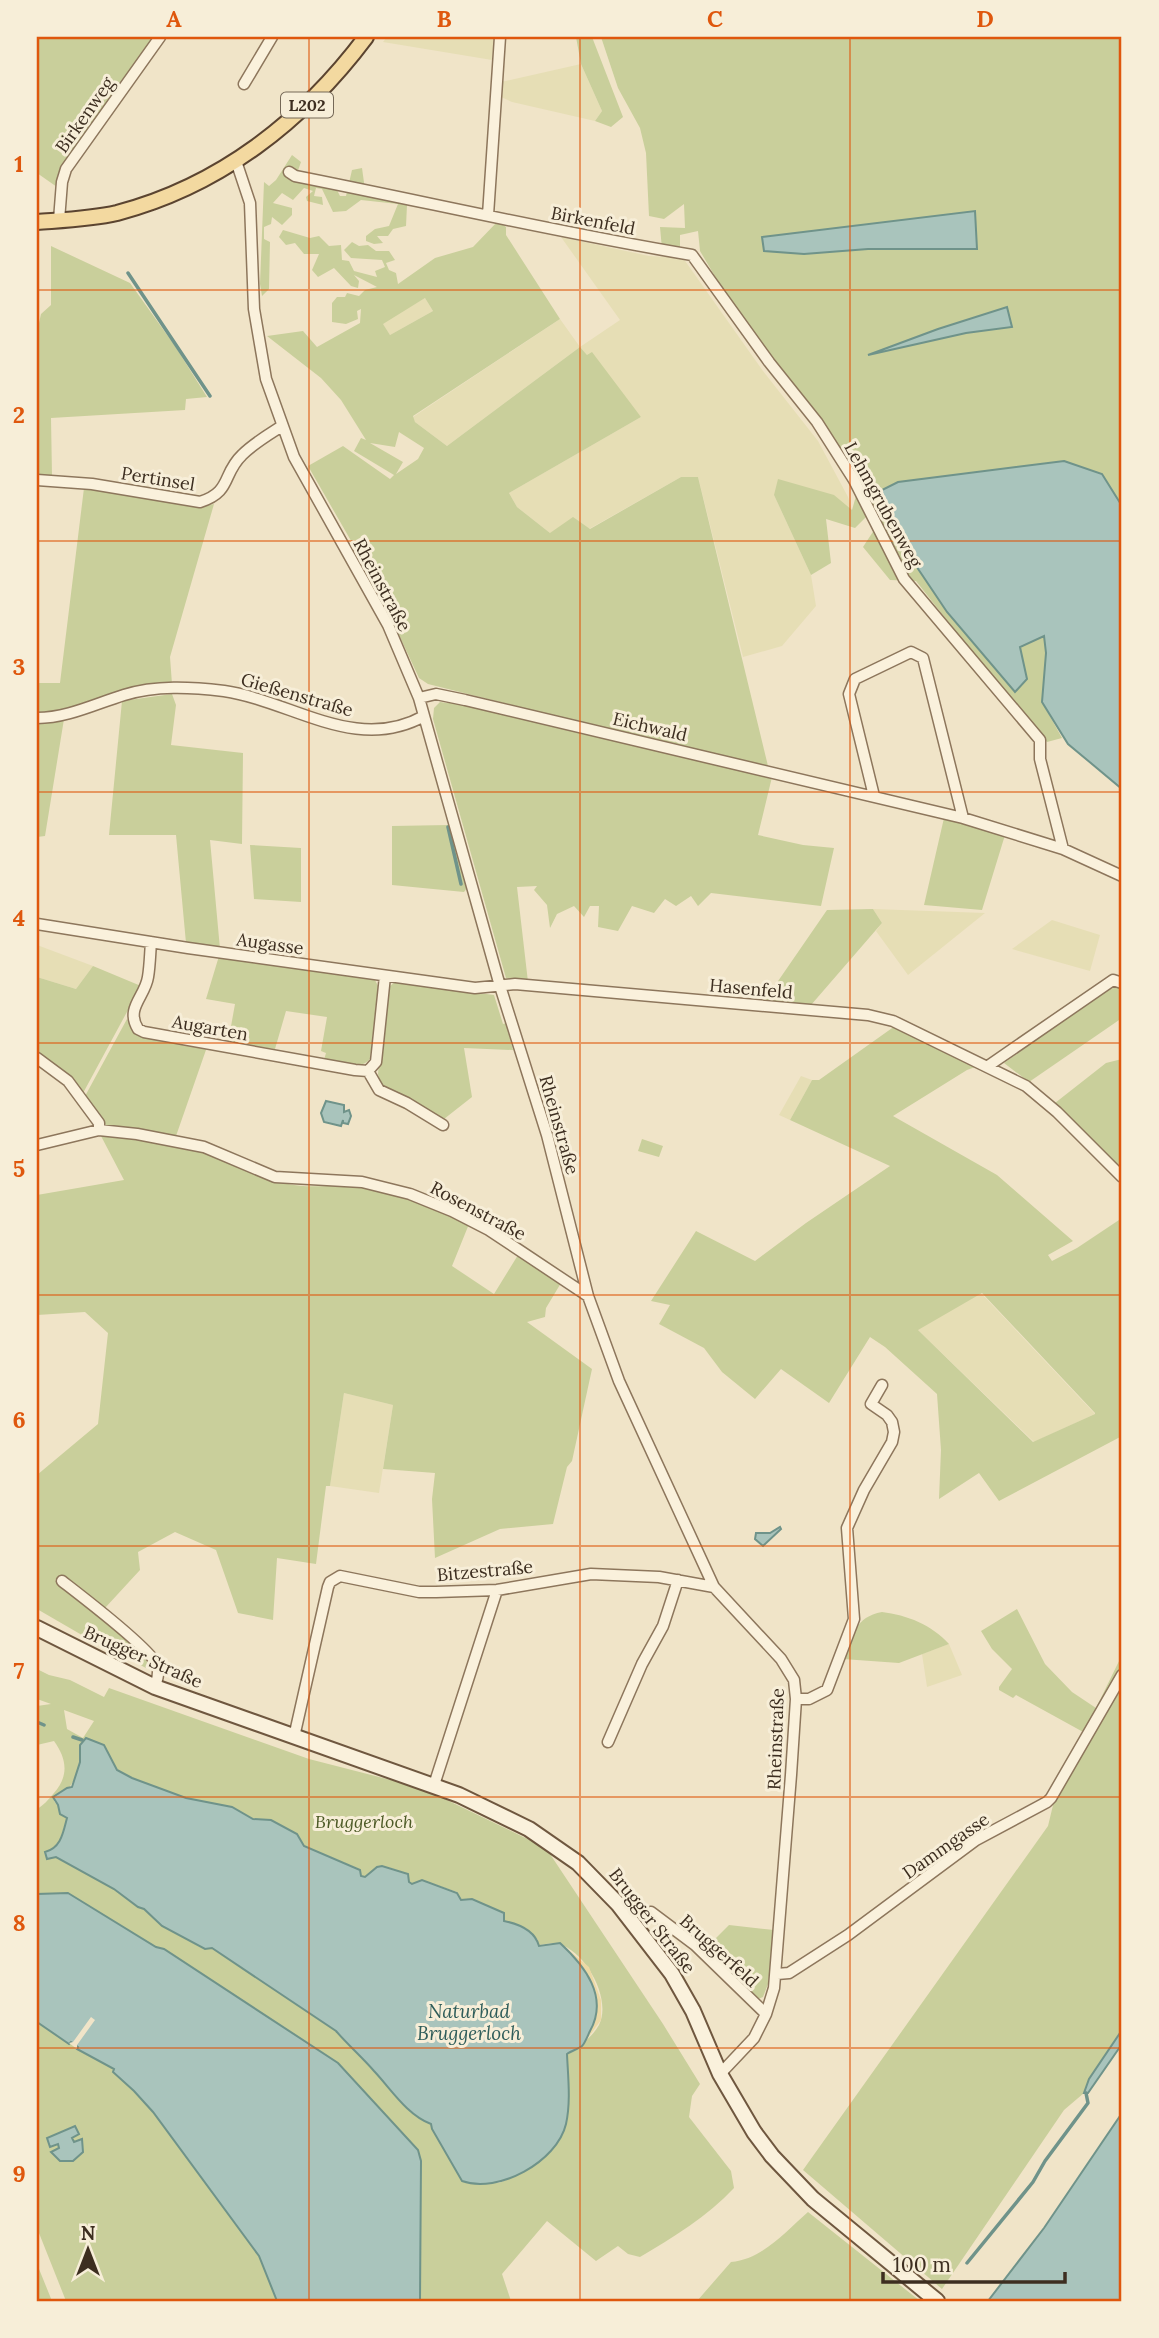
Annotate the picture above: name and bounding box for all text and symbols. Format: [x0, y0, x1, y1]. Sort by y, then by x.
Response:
text: A [166, 4, 182, 33]
text: B [436, 4, 452, 33]
text: C [707, 4, 723, 33]
text: D [976, 4, 994, 33]
street label: Birkenweg [50, 71, 120, 157]
road number: L202 [281, 92, 333, 118]
text: 1 [14, 149, 24, 178]
street label: Birkenfeld [549, 201, 637, 240]
text: 2 [13, 400, 25, 429]
street label: Lehmgrubenweg [839, 438, 928, 573]
street label: Pertinsel [120, 461, 197, 496]
street label: Rheinstraße [348, 534, 417, 635]
text: 3 [13, 652, 25, 681]
street label: Gießenstraße [238, 668, 356, 722]
street label: Eichwald [611, 707, 690, 746]
text: 4 [13, 903, 25, 932]
street label: Augasse [234, 927, 305, 960]
street label: Hasenfeld [708, 973, 794, 1004]
street label: Augarten [169, 1009, 250, 1046]
street label: Rheinstraße [534, 1073, 585, 1177]
text: 5 [13, 1154, 25, 1183]
street label: Rosenstraße [426, 1176, 530, 1245]
text: 6 [12, 1405, 26, 1434]
street label: Bitzestraße [436, 1555, 534, 1586]
street label: Brugger Straße [80, 1620, 206, 1693]
text: 7 [14, 1656, 25, 1685]
street label: Rheinstraße [762, 1687, 789, 1790]
street label: Dammgasse [898, 1807, 994, 1884]
park label: Bruggerloch [315, 1810, 414, 1833]
street label: Brugger Straße [604, 1863, 701, 1978]
text: 8 [12, 1908, 26, 1937]
street label: Bruggerfeld [675, 1909, 764, 1992]
water label: Naturbad Bruggerloch [417, 1999, 521, 2045]
text: 9 [12, 2159, 26, 2188]
north arrow [52, 2216, 122, 2286]
text: N [81, 2221, 96, 2245]
scale bar [883, 2240, 1064, 2284]
text: 100 m [893, 2251, 951, 2278]

